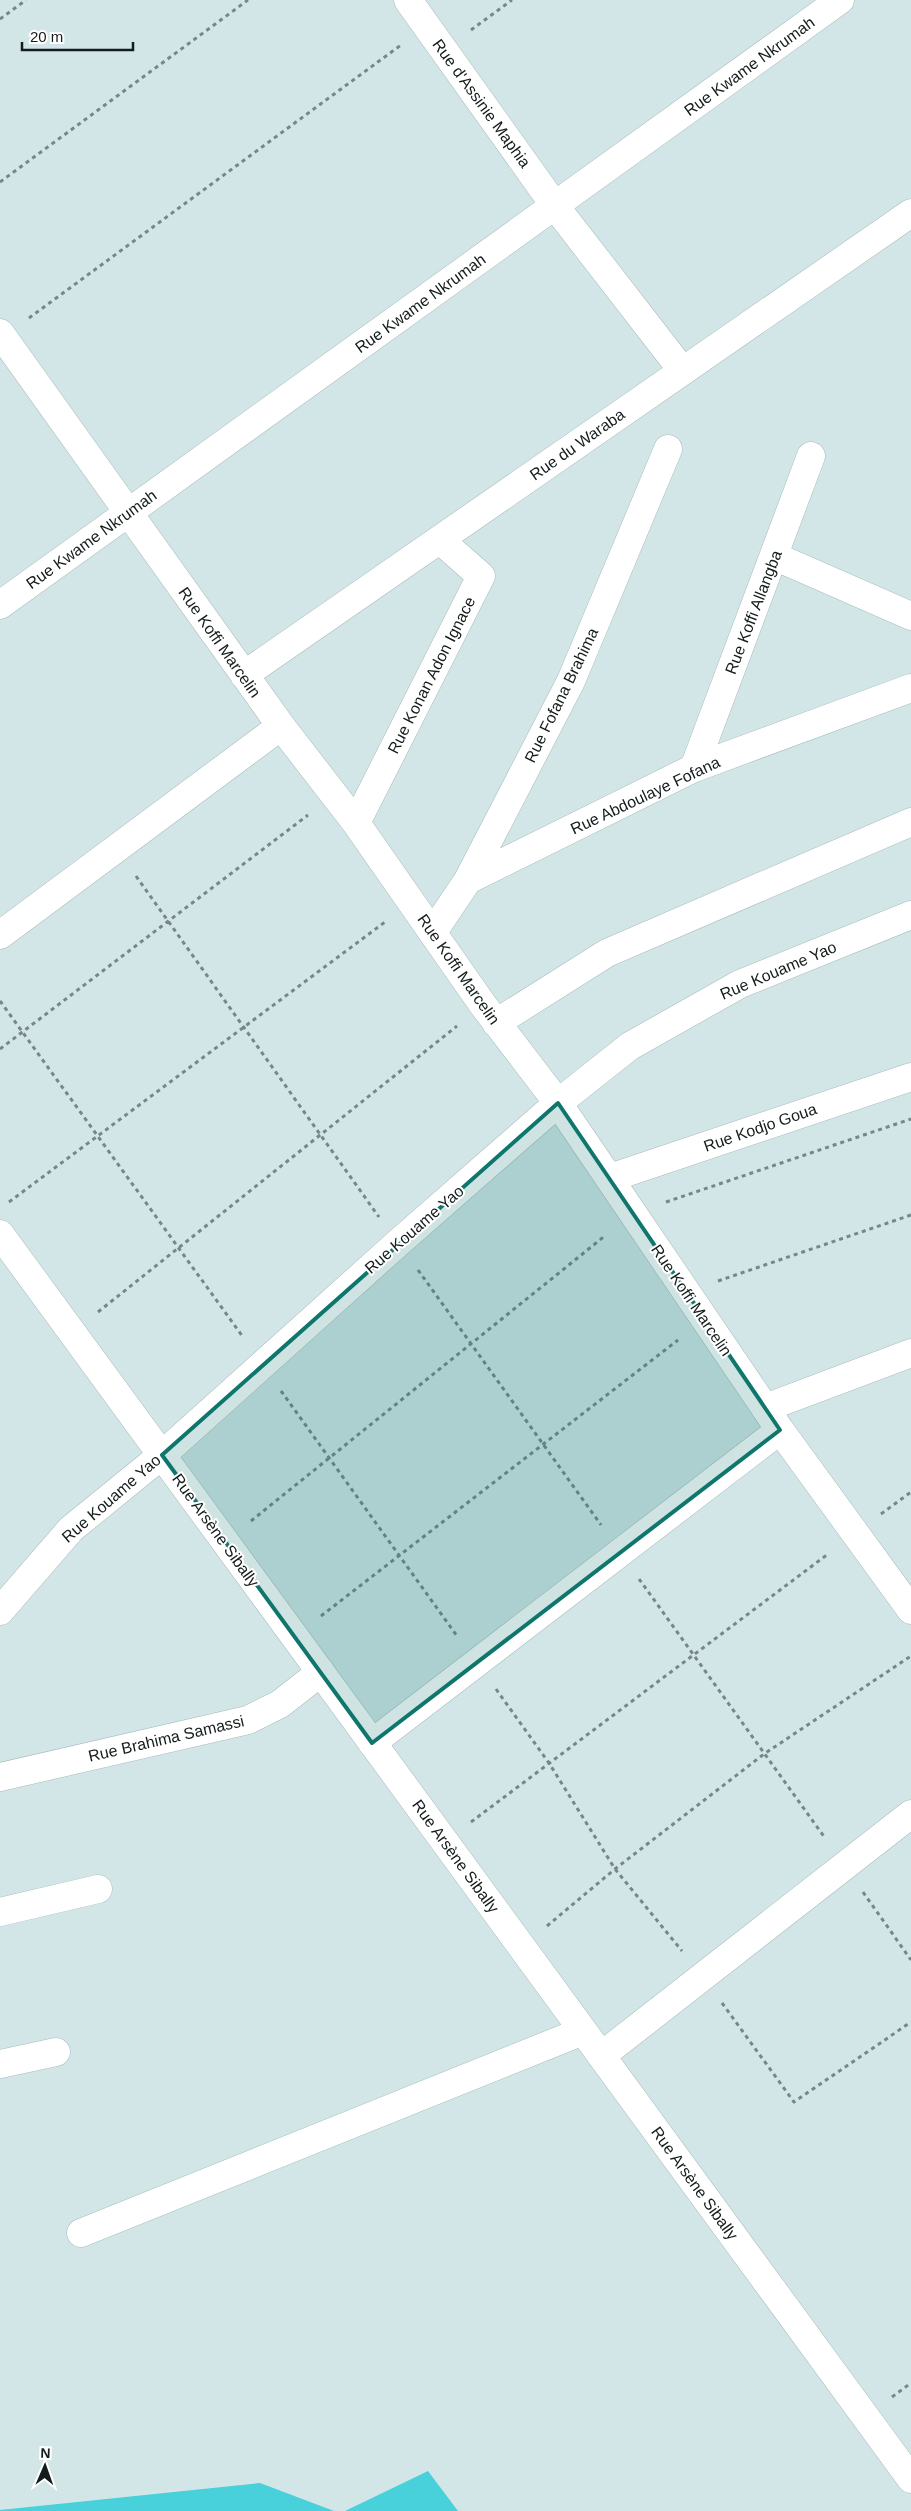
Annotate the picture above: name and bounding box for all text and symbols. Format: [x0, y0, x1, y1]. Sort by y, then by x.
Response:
street label: Rue Kwame Nkrumah [681, 14, 818, 119]
scale bar [22, 20, 134, 52]
text: 20 m [30, 28, 63, 45]
street label: Rue d'Assinie Maphia [429, 36, 534, 171]
street label: Rue Kwame Nkrumah [352, 251, 489, 356]
street label: Rue du Waraba [527, 405, 628, 483]
street label: Rue Kwame Nkrumah [23, 487, 160, 592]
street label: Rue Koffi Allangba [722, 548, 785, 677]
street label: Rue Koffi Marcelin [175, 584, 264, 701]
street label: Rue Konan Adon Ignace [384, 594, 478, 756]
street label: Rue Fofana Brahima [521, 625, 601, 765]
street label: Rue Abdoulaye Fofana [568, 753, 723, 838]
street label: Rue Koffi Marcelin [414, 911, 503, 1028]
street label: Rue Kouame Yao [717, 938, 839, 1003]
street label: Rue Kodjo Goua [701, 1100, 819, 1155]
street label: Rue Kouame Yao [362, 1182, 467, 1277]
street label: Rue Koffi Marcelin [648, 1241, 735, 1359]
street label: Rue Kouame Yao [59, 1451, 164, 1546]
street label: Rue Arsène Sibally [169, 1471, 262, 1590]
street label: Rue Brahima Samassi [87, 1712, 246, 1765]
street label: Rue Arsène Sibally [409, 1797, 502, 1916]
street label: Rue Arsène Sibally [648, 2124, 741, 2243]
north arrow [20, 2441, 70, 2491]
text: N [40, 2445, 51, 2461]

